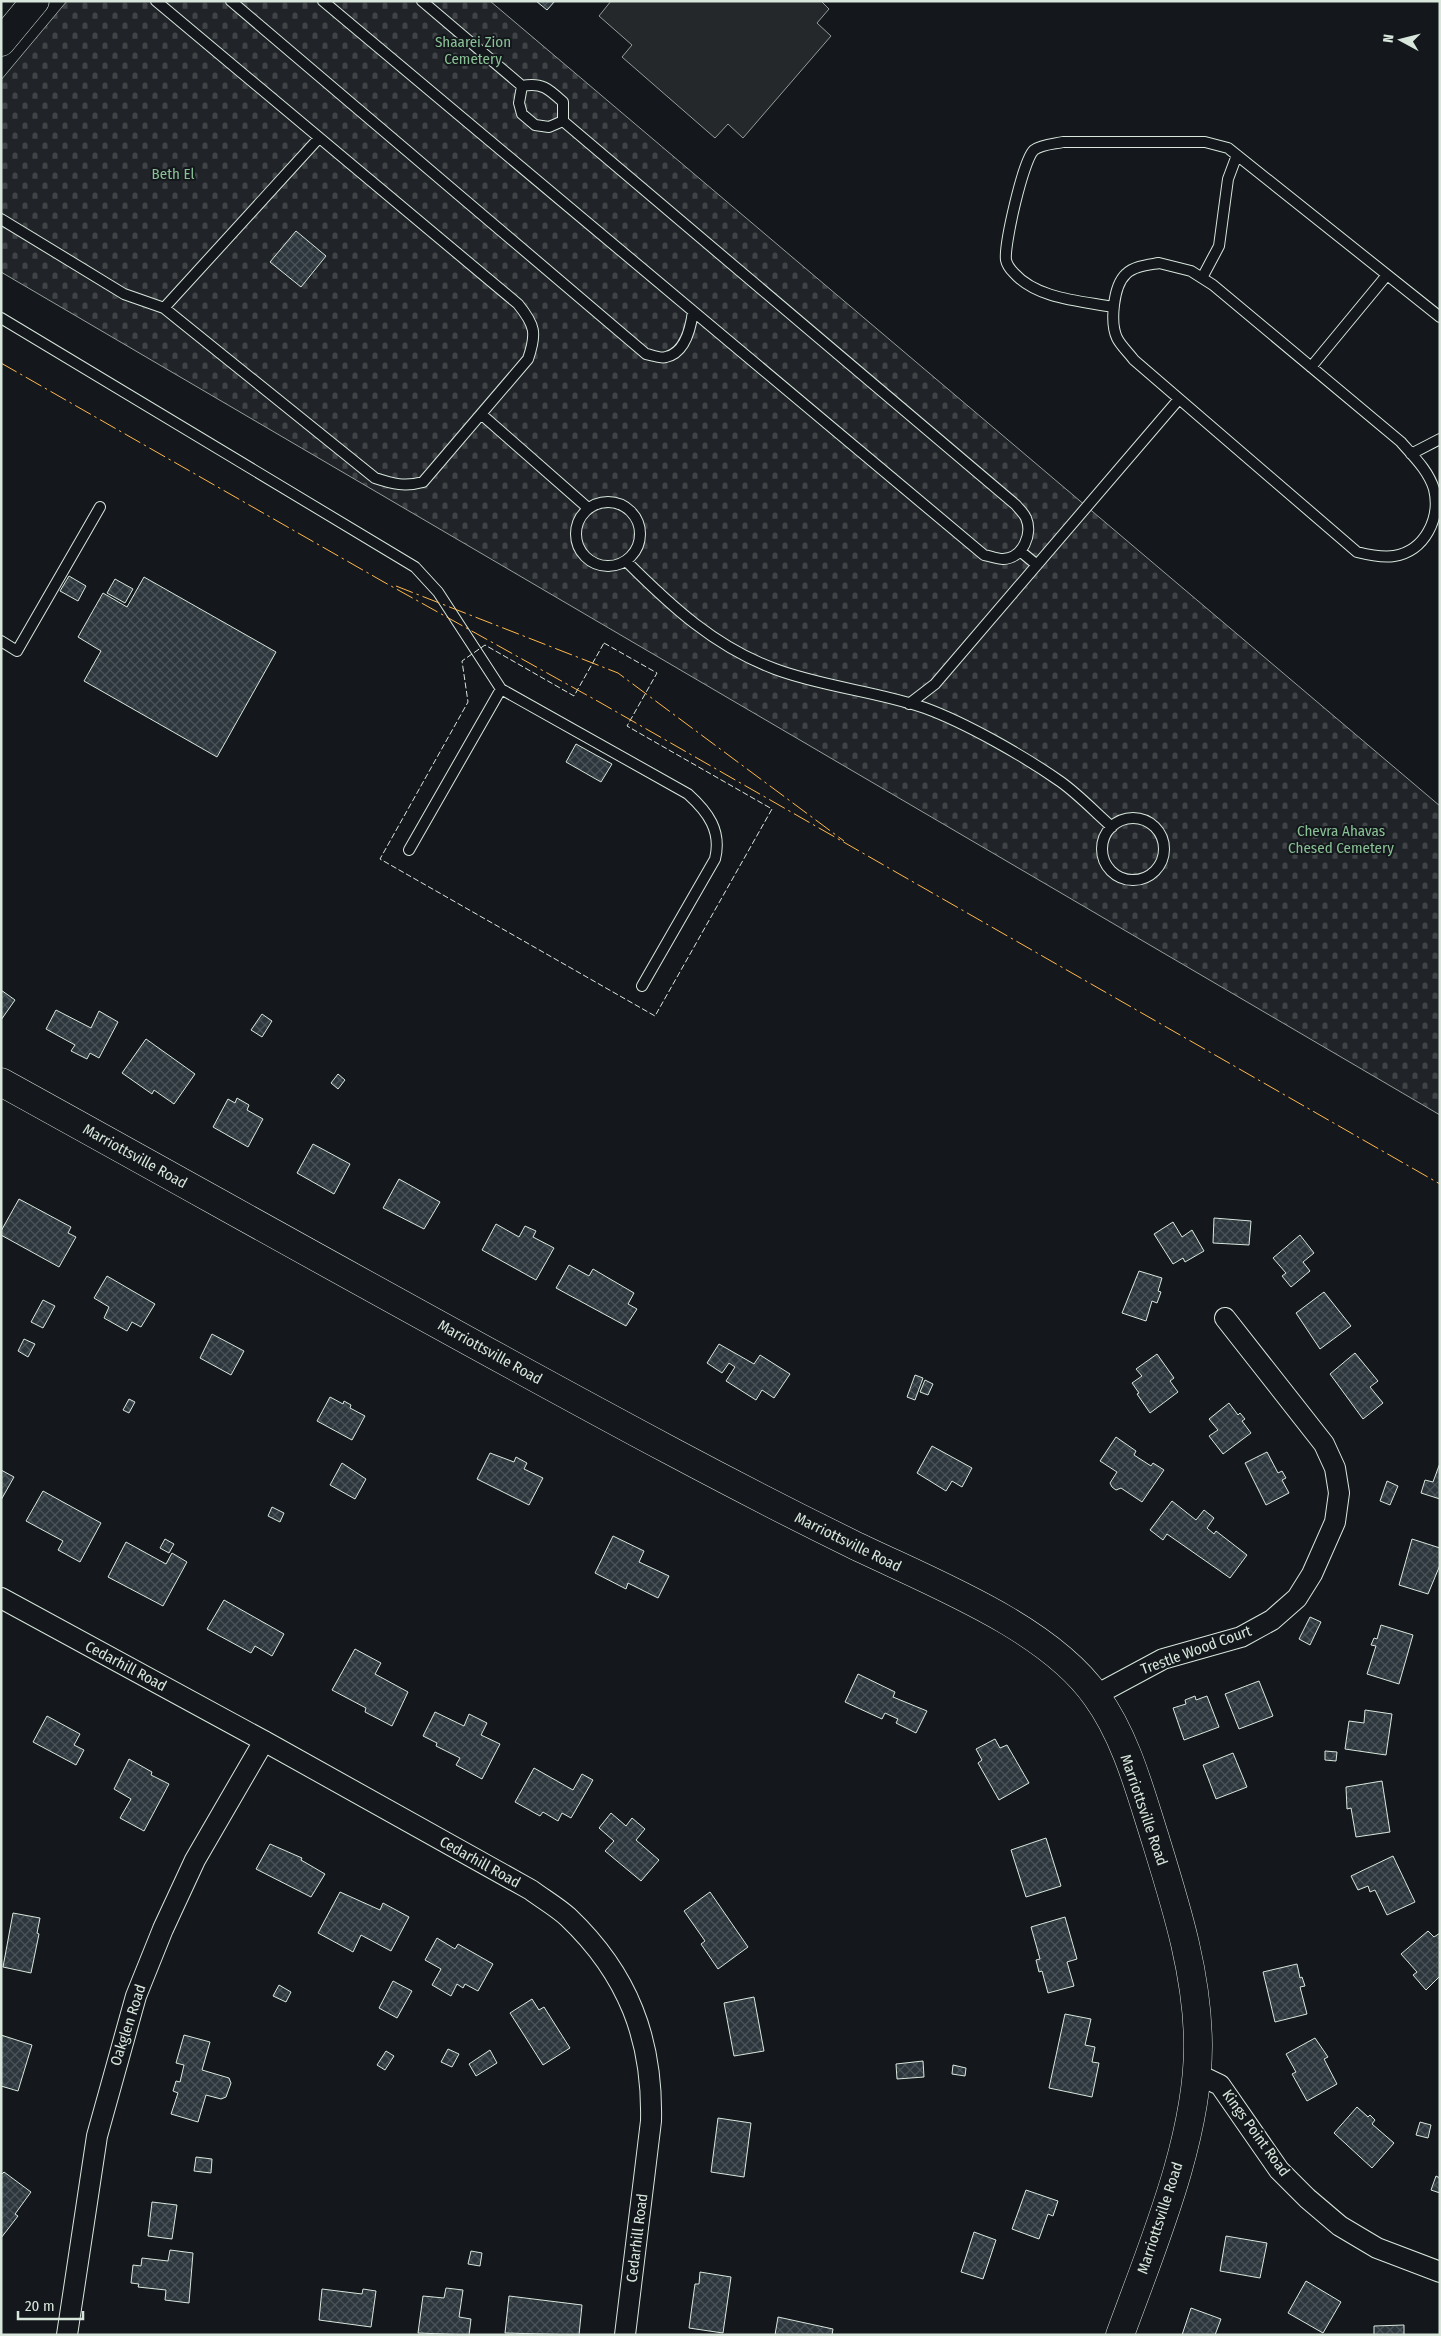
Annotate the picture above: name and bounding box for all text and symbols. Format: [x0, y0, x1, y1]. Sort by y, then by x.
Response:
north arrow [1376, 15, 1426, 65]
park label: Shaarei Zion Cemetery [435, 33, 511, 68]
text: N [1380, 33, 1398, 44]
park label: Beth El [152, 165, 194, 183]
park label: Chevra Ahavas Chesed Cemetery [1288, 822, 1394, 857]
street label: Marriottsville Road [80, 1120, 190, 1192]
street label: Marriottsville Road [435, 1316, 545, 1388]
street label: Marriottsville Road [792, 1508, 904, 1576]
street label: Trestle Wood Court [1138, 1622, 1254, 1678]
street label: Cedarhill Road [82, 1637, 170, 1695]
street label: Marriottsville Road [1117, 1752, 1171, 1868]
street label: Cedarhill Road [436, 1832, 524, 1892]
street label: Oakglen Road [106, 1982, 150, 2068]
street label: Kings Point Road [1218, 2086, 1294, 2180]
street label: Marriottsville Road [1133, 2160, 1187, 2276]
street label: Cedarhill Road [623, 2192, 651, 2284]
scale bar [18, 2288, 82, 2320]
text: 20 m [25, 2297, 55, 2315]

